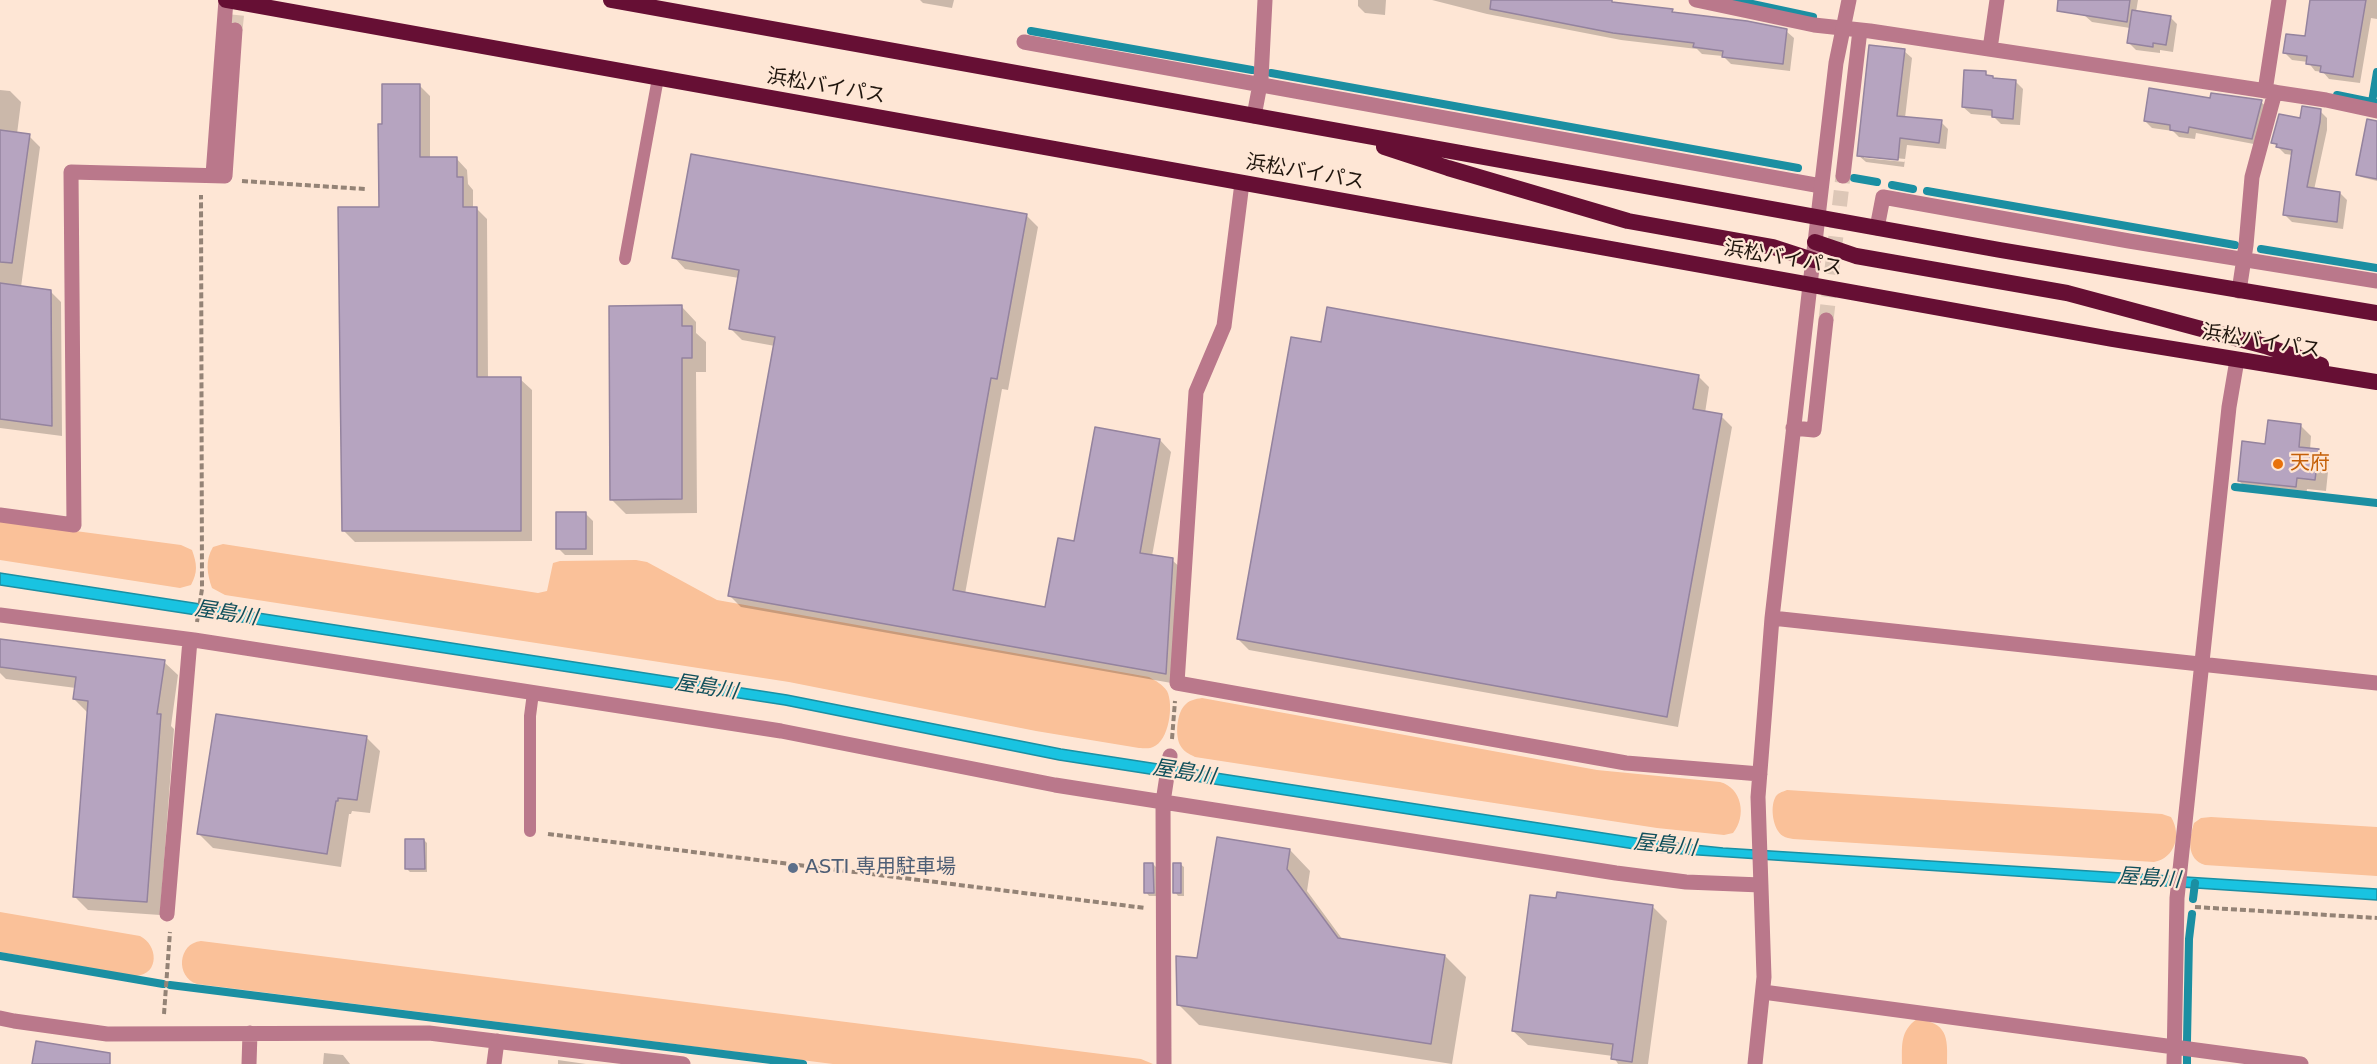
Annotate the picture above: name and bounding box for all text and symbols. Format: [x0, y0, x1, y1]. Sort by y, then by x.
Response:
street label: 浜松バイパス [765, 65, 887, 109]
street label: 浜松バイパス [1244, 151, 1366, 195]
street label: 浜松バイパス [1722, 237, 1844, 281]
street label: 浜松バイパス [2200, 321, 2322, 363]
place label: 天府 [2290, 452, 2330, 476]
marker: 天府 [2271, 457, 2285, 471]
water label: 屋島川 [193, 597, 259, 631]
water label: 屋島川 [673, 671, 739, 705]
water label: 屋島川 [1151, 756, 1217, 790]
water label: 屋島川 [1632, 830, 1698, 862]
place label: ASTI 専用駐車場 [805, 856, 956, 880]
marker: ASTI 専用駐車場 [786, 861, 800, 875]
water label: 屋島川 [2117, 864, 2181, 894]

